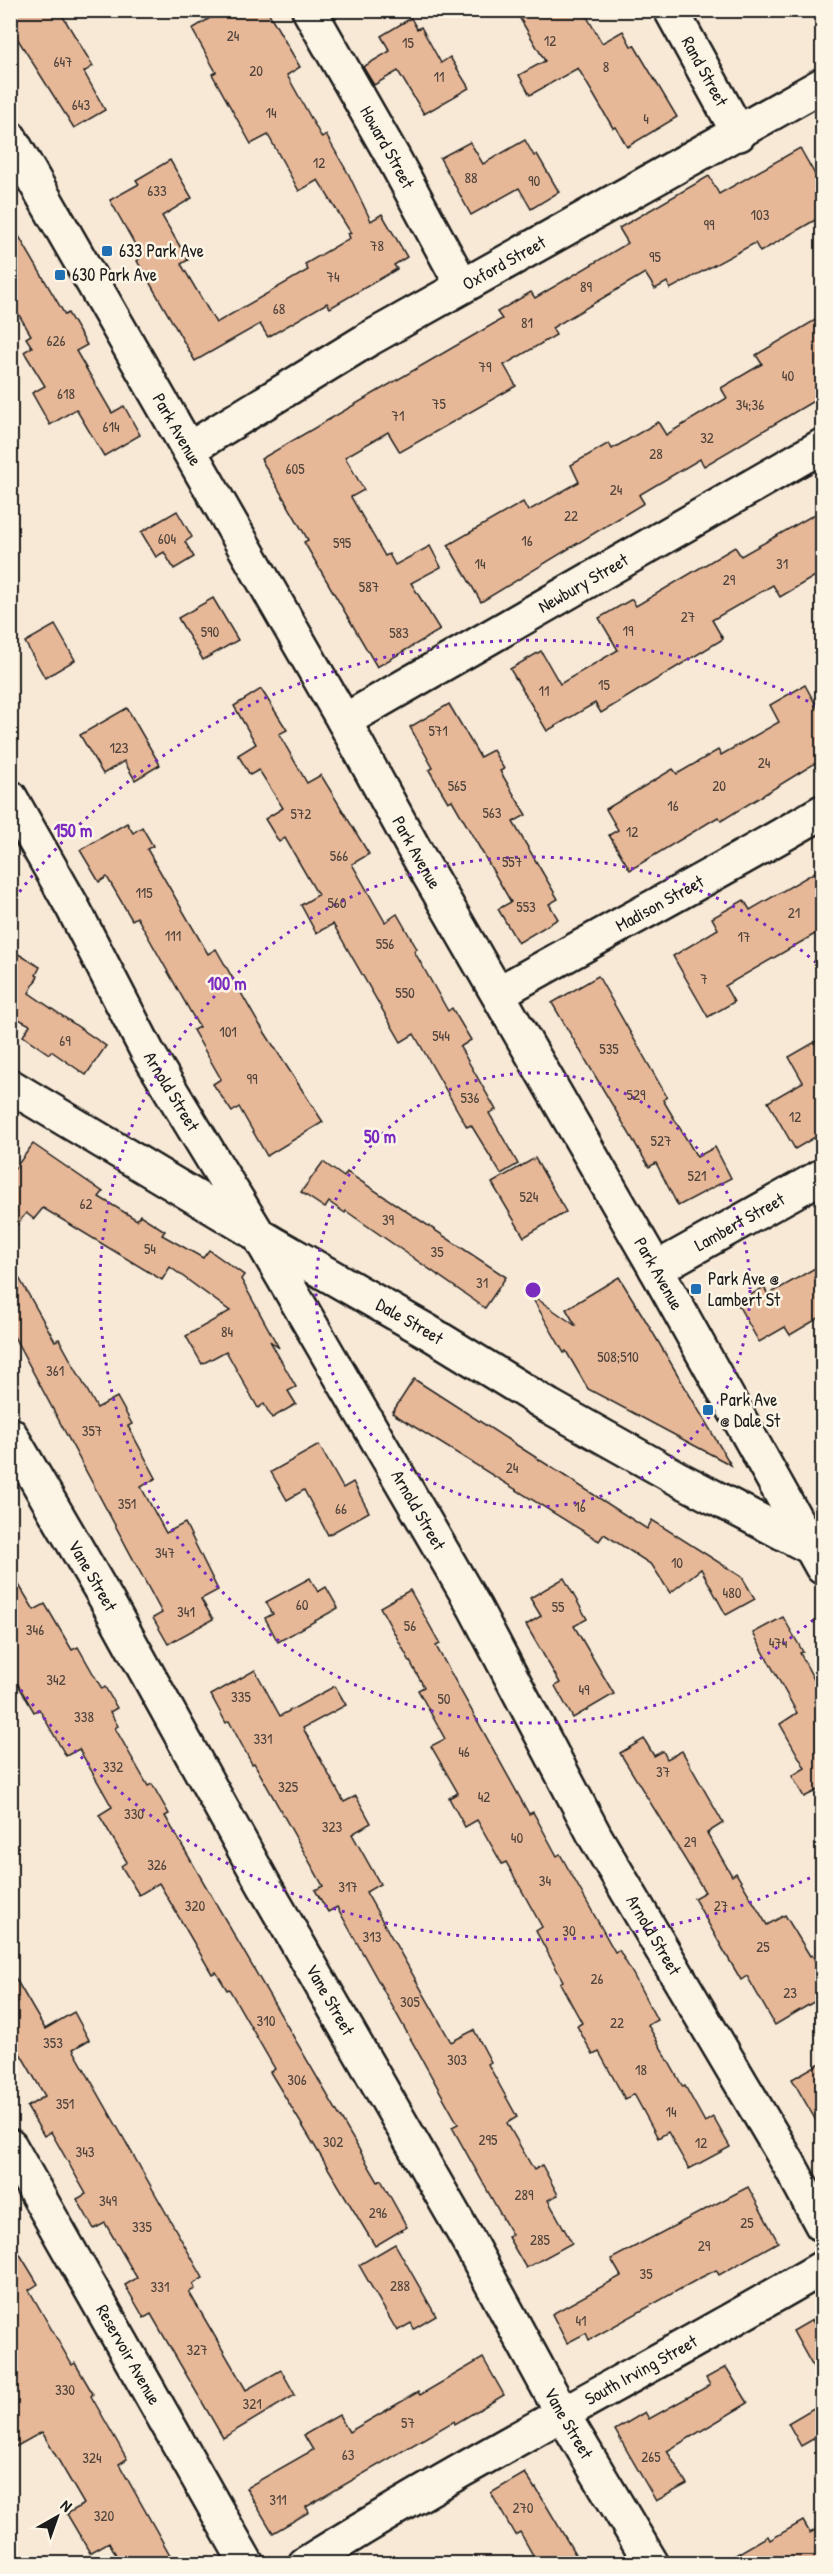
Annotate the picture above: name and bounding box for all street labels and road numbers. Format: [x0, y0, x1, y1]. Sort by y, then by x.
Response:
street label: Rand Street [676, 32, 735, 111]
street label: Howard Street [354, 101, 421, 194]
street label: Oxford Street [458, 229, 551, 296]
street label: Park Avenue [147, 388, 208, 470]
street label: Newbury Street [533, 547, 633, 619]
street label: Park Avenue [386, 811, 447, 893]
street label: Madison Street [611, 868, 709, 938]
street label: Arnold Street [138, 1047, 206, 1137]
street label: Lambert Street [690, 1186, 790, 1257]
street label: Park Avenue [628, 1233, 689, 1315]
street label: Dale Street [372, 1292, 449, 1351]
street label: Arnold Street [386, 1465, 452, 1555]
street label: Vane Street [62, 1535, 124, 1616]
street label: Arnold Street [621, 1890, 688, 1980]
street label: Vane Street [300, 1959, 361, 2041]
street label: Reservoir Avenue [90, 2300, 167, 2409]
street label: South Irving Street [580, 2328, 702, 2411]
street label: Vane Street [538, 2383, 600, 2464]

